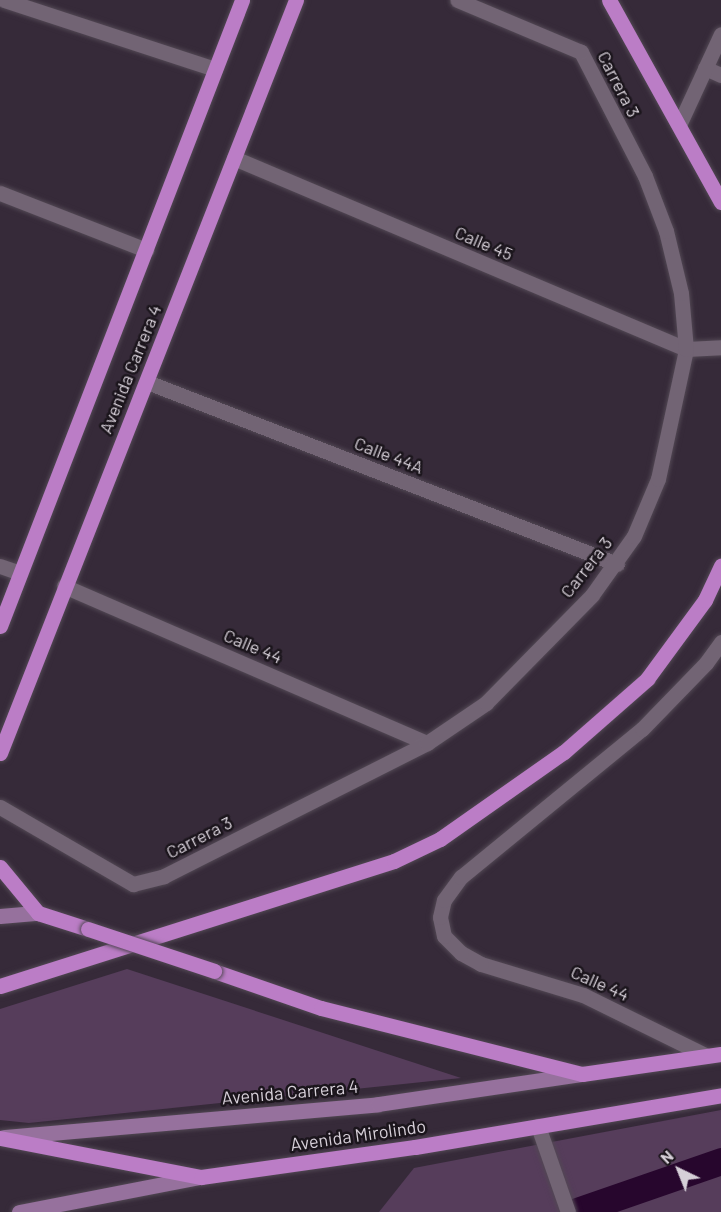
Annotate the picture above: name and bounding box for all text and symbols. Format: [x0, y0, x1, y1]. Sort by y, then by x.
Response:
street label: Carrera 3 [593, 47, 645, 121]
street label: Calle 45 [452, 221, 516, 265]
street label: Avenida Carrera 4 [94, 301, 166, 437]
street label: Calle 44A [351, 432, 427, 478]
street label: Carrera 3 [556, 532, 616, 602]
street label: Calle 44 [221, 624, 285, 668]
street label: Carrera 3 [162, 811, 236, 863]
street label: Calle 44 [568, 961, 632, 1005]
street label: Avenida Carrera 4 [221, 1075, 359, 1109]
street label: Avenida Mirolindo [289, 1115, 427, 1155]
north arrow [649, 1140, 709, 1200]
text: N [656, 1146, 677, 1167]

